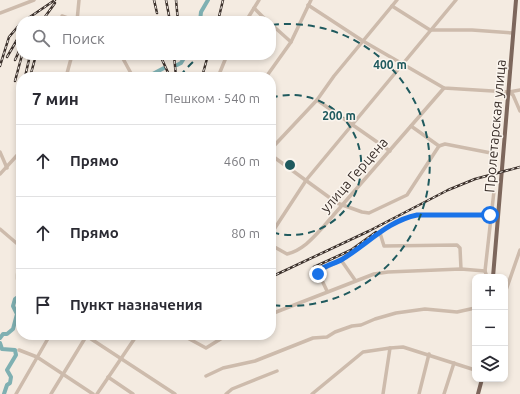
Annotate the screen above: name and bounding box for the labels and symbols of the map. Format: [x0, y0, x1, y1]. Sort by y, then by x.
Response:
text: 400 m [373, 58, 407, 71]
street label: Пролетарская улица [481, 59, 509, 193]
text: 200 m [322, 109, 356, 122]
street label: улица Герцена [317, 134, 391, 216]
centre of rings [283, 158, 297, 172]
route start [481, 206, 499, 224]
route end [309, 265, 327, 283]

